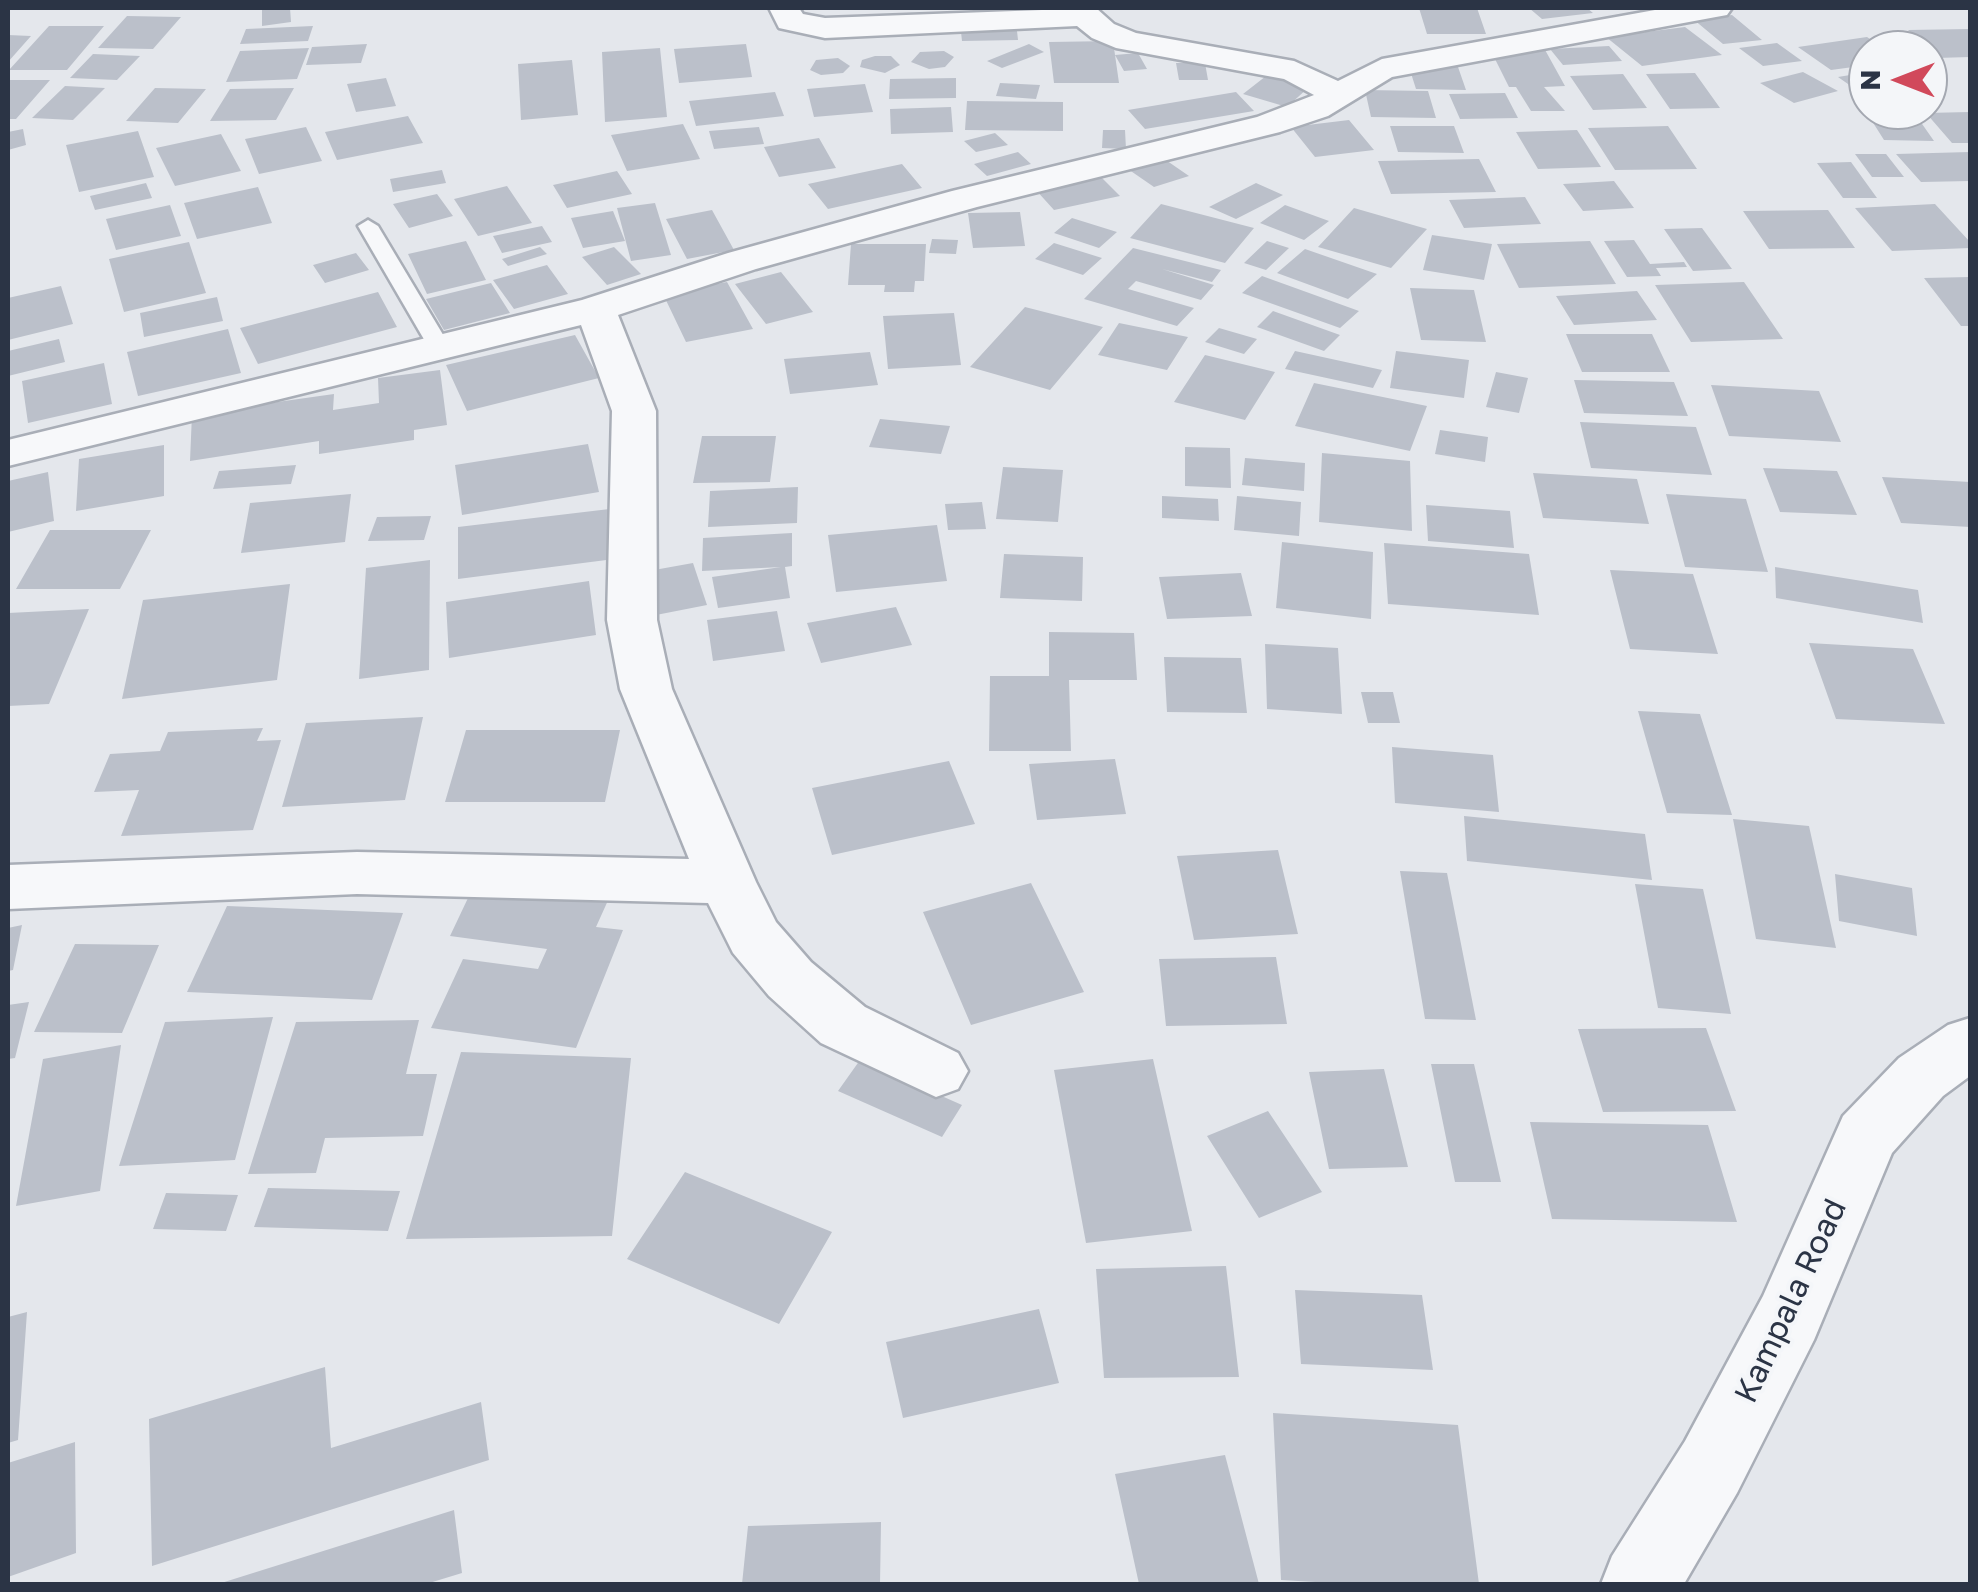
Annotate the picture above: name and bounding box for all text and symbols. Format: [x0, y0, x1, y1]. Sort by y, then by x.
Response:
north arrow [1848, 30, 1948, 130]
text: N [1853, 69, 1886, 91]
street label: Kampala Road [1727, 1193, 1855, 1409]

